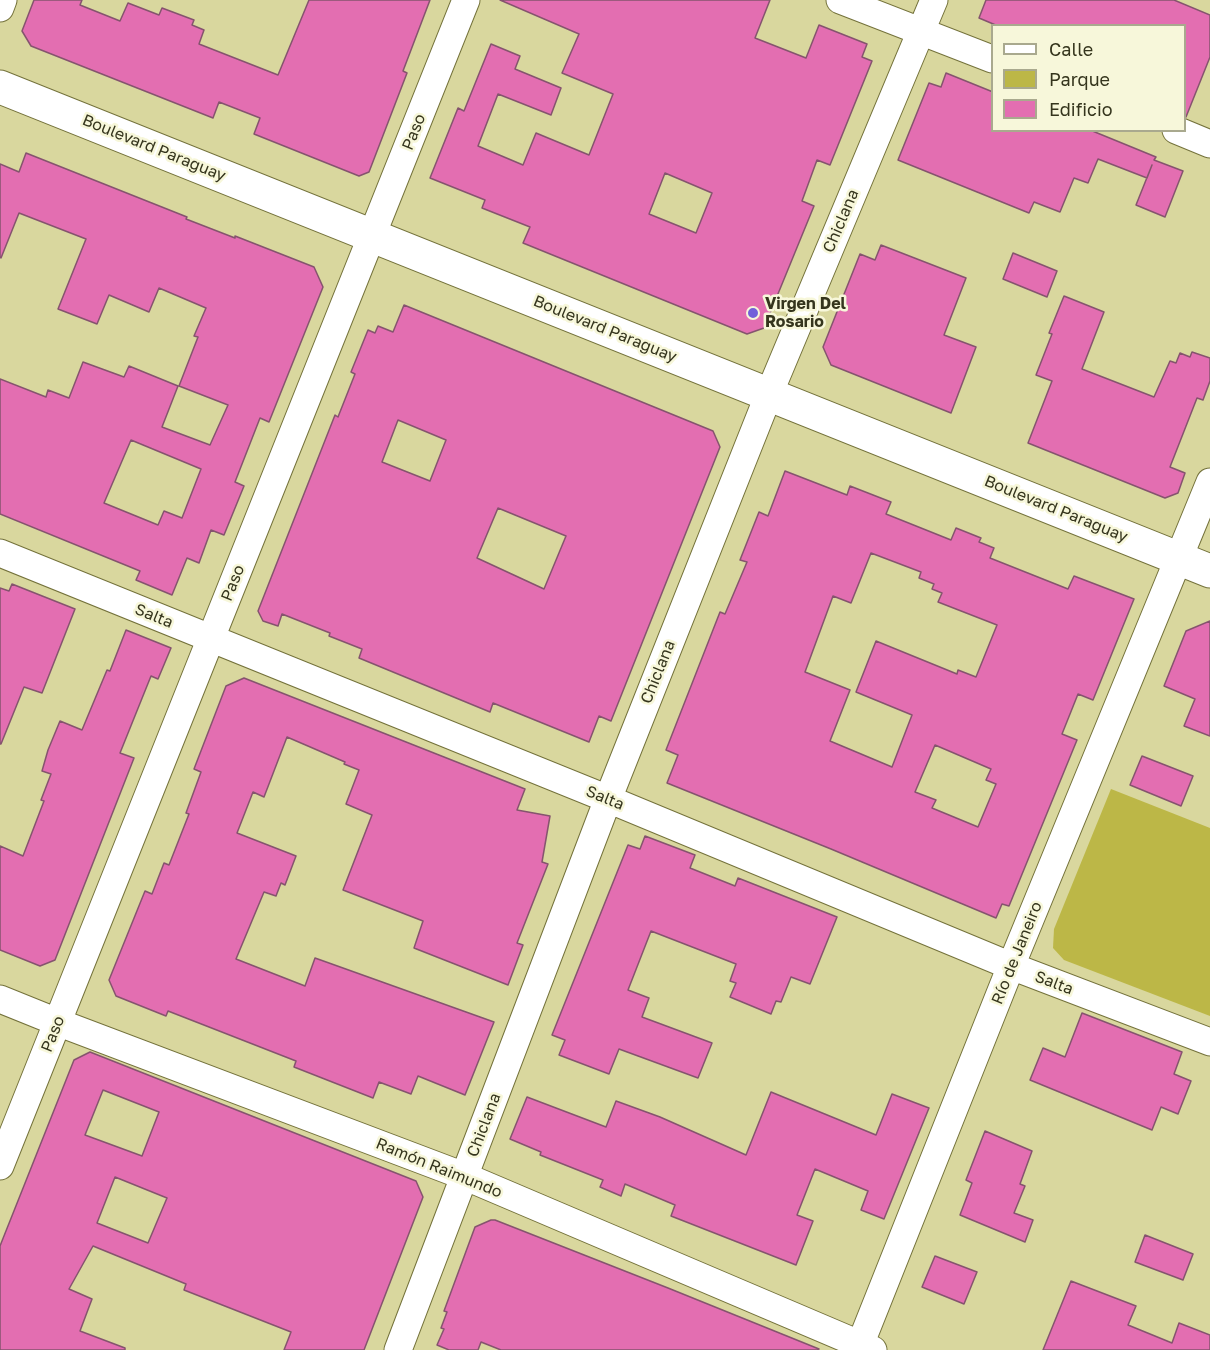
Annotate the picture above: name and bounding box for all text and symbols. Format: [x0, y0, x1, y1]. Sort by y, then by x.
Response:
legend [991, 24, 1186, 132]
text: Calle [1049, 38, 1093, 60]
text: Parque [1049, 68, 1110, 90]
text: Edificio [1049, 98, 1113, 120]
street label: Boulevard Paraguay [79, 110, 229, 186]
street label: Paso [398, 111, 430, 153]
street label: Chiclana [819, 187, 863, 255]
street label: Boulevard Paraguay [530, 291, 680, 367]
place label: Virgen Del Rosario [765, 294, 846, 332]
marker: Virgen Del Rosario [746, 306, 760, 320]
street label: Boulevard Paraguay [981, 471, 1131, 547]
street label: Paso [217, 562, 249, 604]
street label: Salta [132, 600, 176, 632]
street label: Chiclana [637, 637, 679, 707]
street label: Salta [583, 782, 627, 814]
street label: Río de Janeiro [988, 899, 1046, 1007]
street label: Salta [1032, 967, 1076, 999]
street label: Paso [37, 1013, 69, 1055]
street label: Chiclana [463, 1090, 505, 1160]
street label: Ramón Raimundo [373, 1134, 505, 1202]

